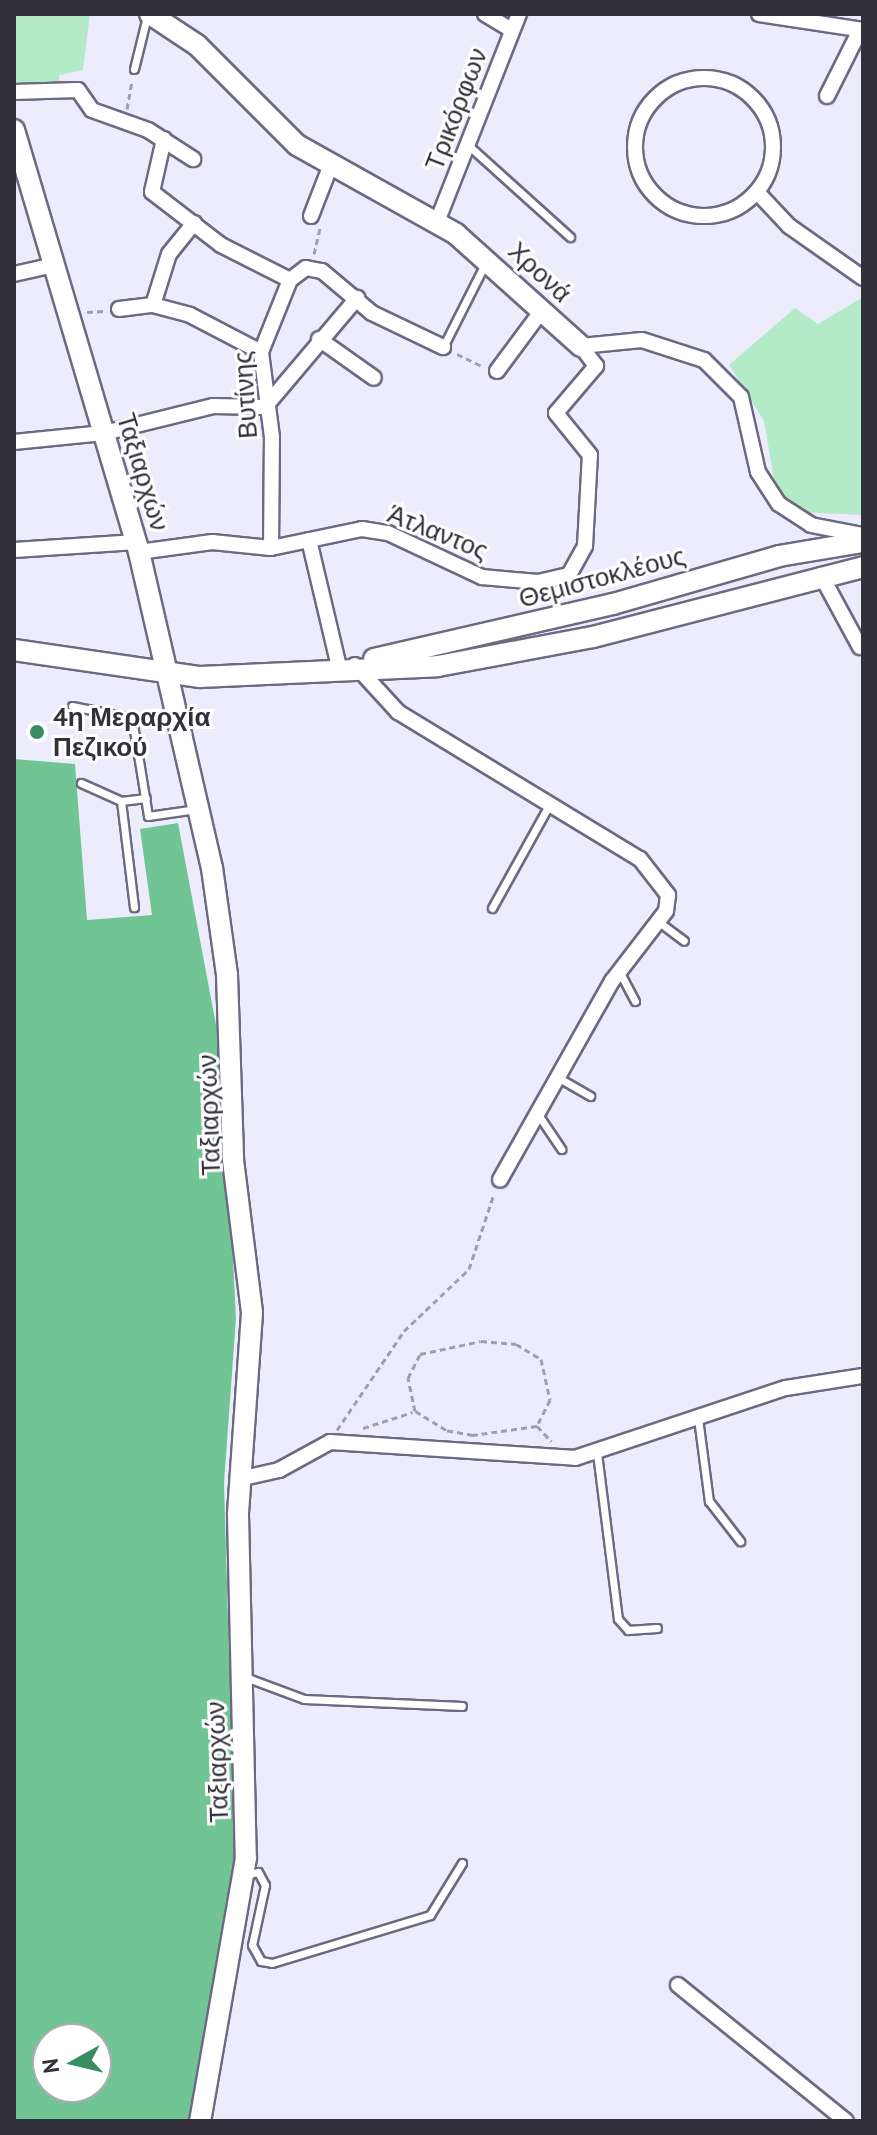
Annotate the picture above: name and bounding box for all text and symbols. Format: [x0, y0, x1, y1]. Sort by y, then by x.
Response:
street label: Τρικόρφων [418, 43, 494, 175]
street label: Χρονά [502, 235, 578, 309]
street label: Βυτίνης [226, 350, 264, 440]
street label: Ταξιαρχών [110, 409, 176, 535]
street label: Άτλαντος [383, 498, 493, 566]
street label: Θεμιστοκλέους [515, 540, 689, 614]
place label: 4η Μεραρχία Πεζικού [53, 701, 211, 762]
marker: 4η Μεραρχία Πεζικού [28, 723, 46, 741]
street label: Ταξιαρχών [191, 1054, 227, 1176]
street label: Ταξιαρχών [199, 1701, 235, 1823]
north arrow [32, 2023, 112, 2103]
text: N [35, 2057, 65, 2075]

